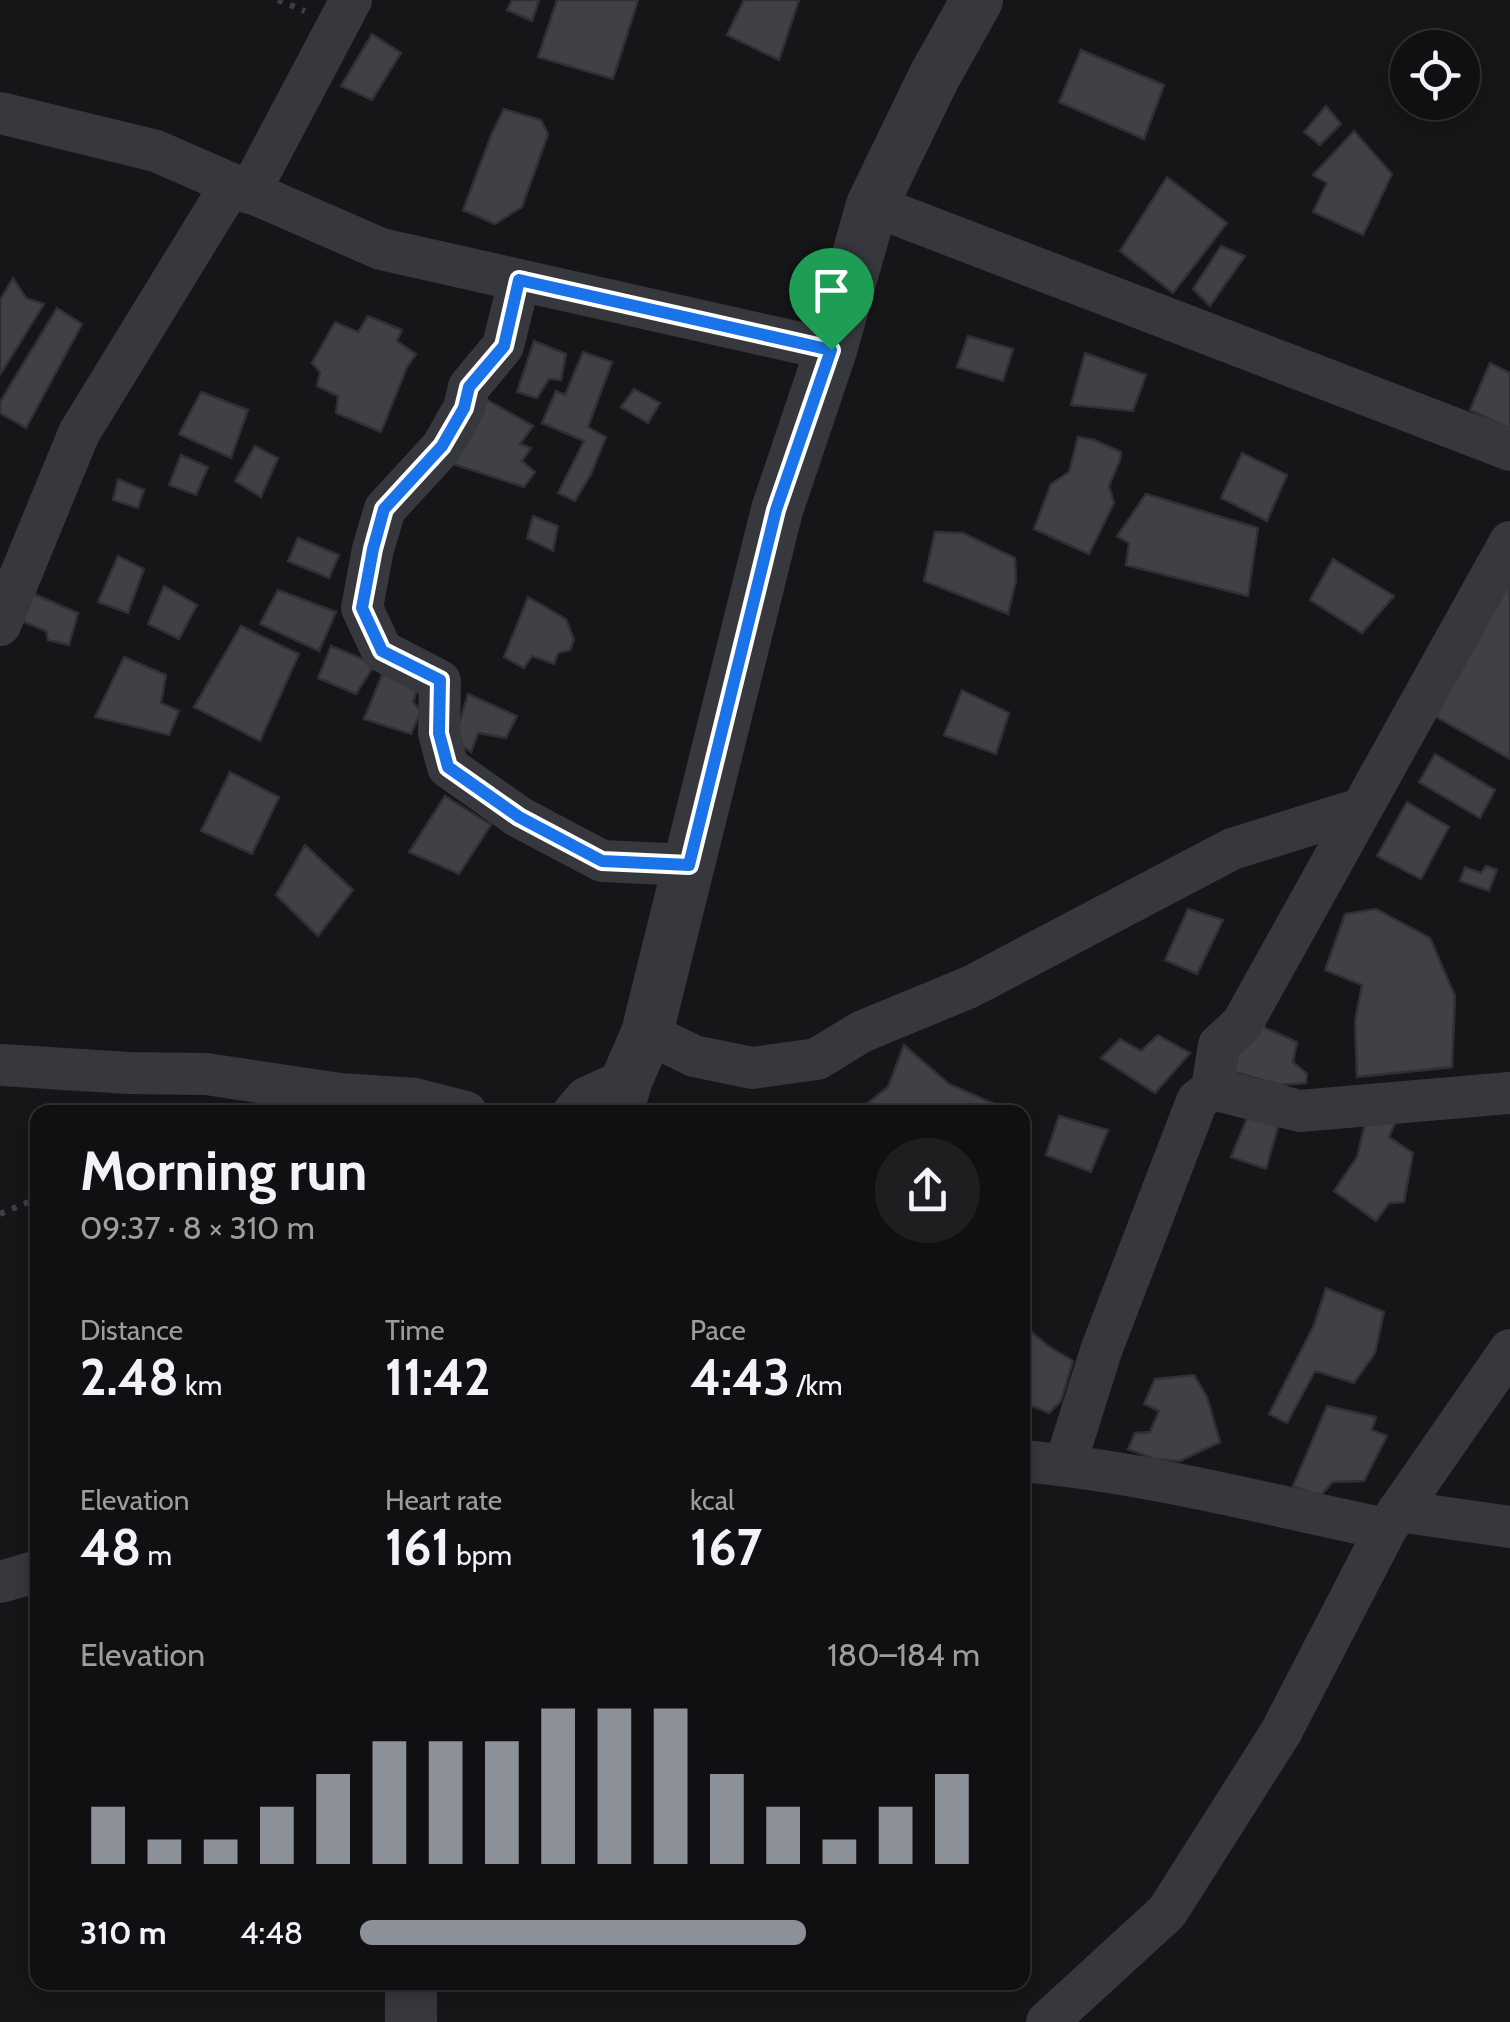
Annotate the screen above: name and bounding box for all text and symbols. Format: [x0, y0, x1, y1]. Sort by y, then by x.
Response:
map controls [1390, 30, 1480, 120]
button: locate [1390, 30, 1480, 120]
pin [789, 248, 874, 351]
icon: arrive [804, 263, 859, 318]
text: Morning run [80, 1137, 367, 1204]
button: share [875, 1138, 980, 1243]
text: 09:37 · 8 × 310 m [80, 1208, 315, 1247]
text: Distance [80, 1313, 183, 1347]
text: Time [385, 1313, 445, 1347]
text: Pace [690, 1313, 746, 1347]
text: 2.48 [80, 1347, 179, 1408]
text: 11:42 [385, 1347, 491, 1408]
text: 4:43 [690, 1347, 790, 1408]
text: km [179, 1368, 222, 1402]
text: /km [790, 1368, 843, 1402]
text: Elevation [80, 1483, 189, 1517]
text: Heart rate [385, 1483, 502, 1517]
text: kcal [690, 1483, 735, 1517]
text: 48 [80, 1517, 141, 1578]
text: 161 [385, 1517, 450, 1578]
text: 167 [690, 1517, 762, 1578]
text: m [141, 1538, 172, 1572]
text: bpm [450, 1538, 512, 1572]
text: Elevation [80, 1635, 205, 1674]
text: 180–184 m [827, 1635, 980, 1674]
text: 310 m [80, 1913, 167, 1952]
text: 4:48 [240, 1913, 303, 1952]

